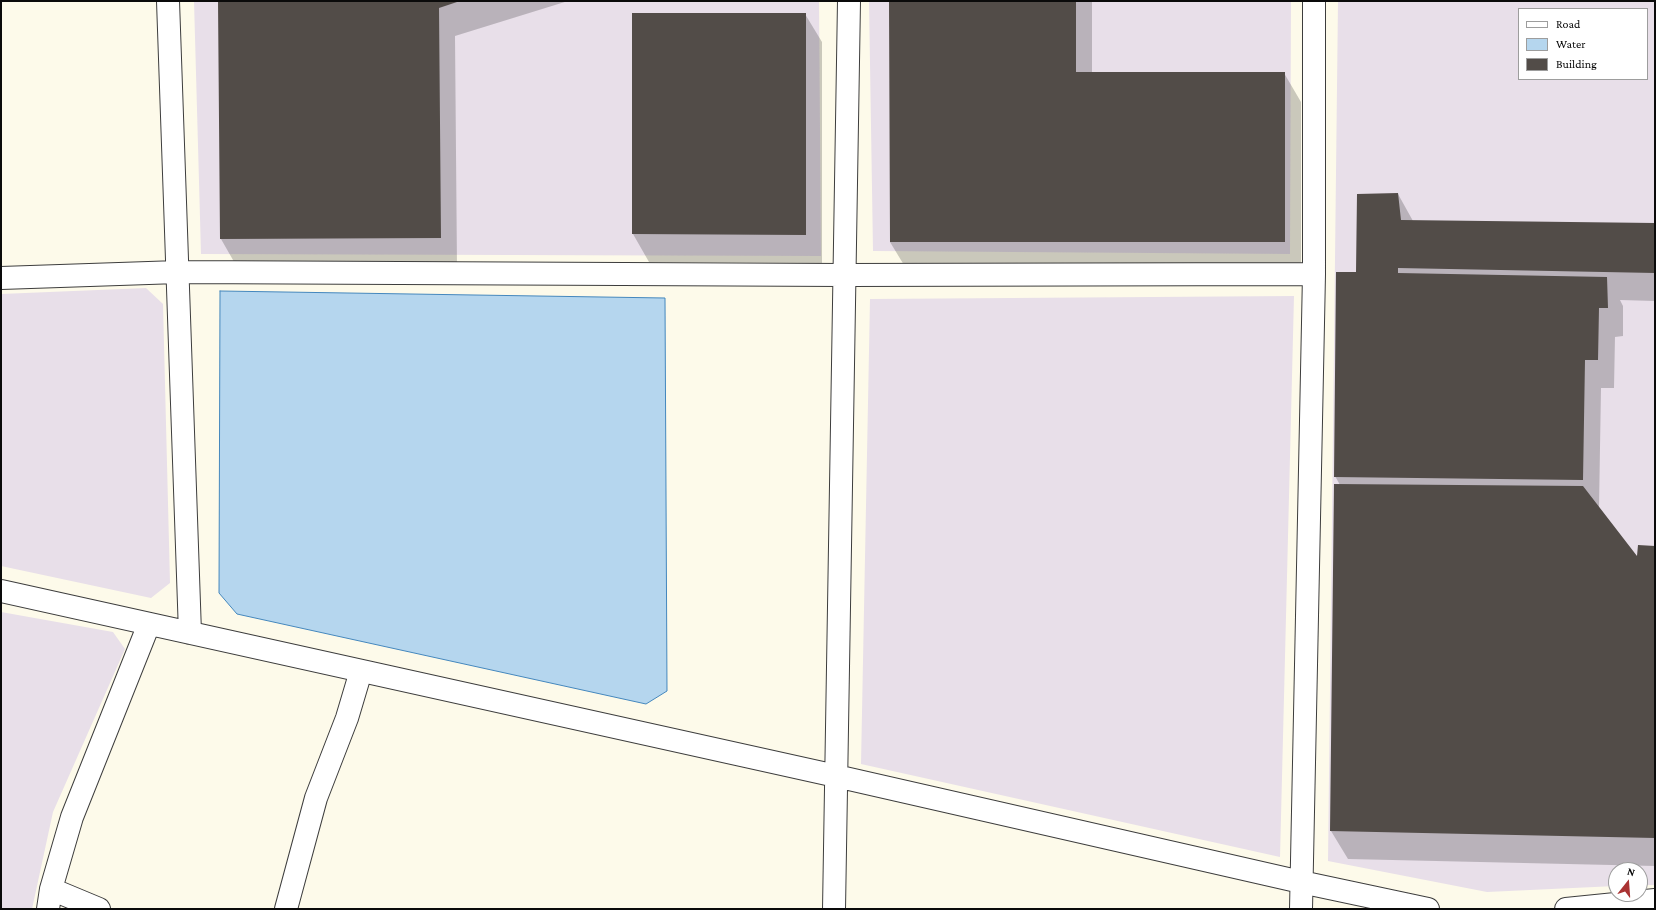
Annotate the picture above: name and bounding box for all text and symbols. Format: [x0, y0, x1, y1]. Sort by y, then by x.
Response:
legend [1518, 8, 1648, 80]
text: Road [1556, 17, 1580, 31]
text: Water [1556, 37, 1585, 51]
text: Building [1556, 57, 1597, 71]
north arrow [1608, 862, 1648, 902]
text: N [1626, 865, 1637, 878]

